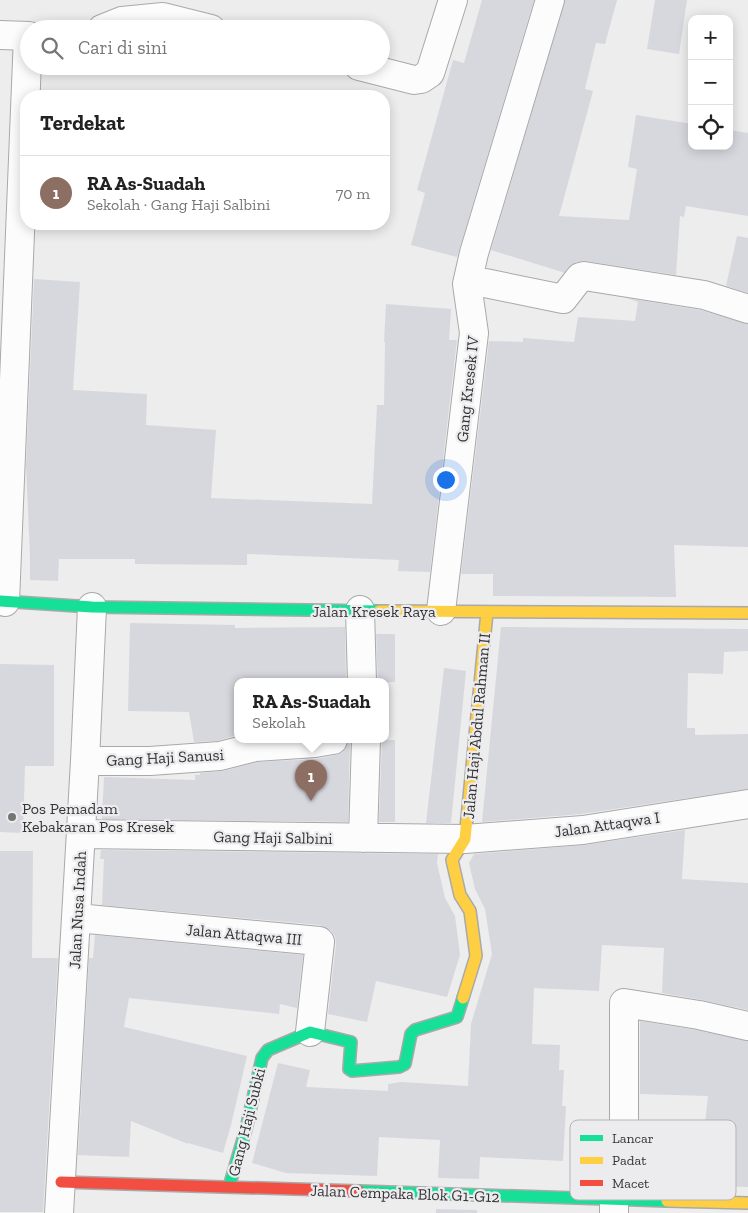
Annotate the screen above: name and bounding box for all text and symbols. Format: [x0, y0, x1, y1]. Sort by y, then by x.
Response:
map controls [688, 15, 733, 150]
button: + [688, 15, 733, 60]
search box [20, 20, 390, 75]
icon: search [38, 34, 66, 62]
text: Cari di sini [78, 36, 167, 59]
button: − [688, 60, 733, 105]
button: locate [688, 105, 733, 150]
text: Terdekat [40, 110, 125, 135]
text: RA As-Suadah [87, 172, 205, 195]
text: 1 [53, 184, 59, 203]
text: 70 m [336, 184, 370, 203]
text: Sekolah · Gang Haji Salbini [87, 195, 270, 214]
street label: Gang Kresek IV [452, 334, 483, 443]
your location [433, 467, 459, 493]
street label: Jalan Kresek Raya [312, 602, 436, 621]
street label: Jalan Haji Abdul Rahman II [459, 632, 494, 820]
popup [234, 678, 389, 743]
text: RA As-Suadah [252, 690, 371, 713]
text: Sekolah [252, 713, 306, 732]
street label: Gang Haji Sanusi [106, 745, 225, 770]
pin: 1 [295, 760, 327, 801]
place label: Pos Pemadam Kebakaran Pos Kresek [22, 799, 175, 836]
street label: Jalan Attaqwa I [553, 808, 661, 841]
marker: Pos Pemadam Kebakaran Pos Kresek [6, 811, 18, 823]
street label: Gang Haji Salbini [213, 827, 333, 848]
street label: Jalan Nusa Indah [65, 851, 90, 969]
street label: Jalan Attaqwa III [185, 920, 303, 949]
street label: Gang Haji Subki [224, 1065, 269, 1178]
legend [570, 1120, 736, 1200]
text: Lancar [612, 1130, 654, 1147]
text: Padat [612, 1152, 647, 1169]
text: Macet [612, 1175, 650, 1192]
street label: Jalan Cempaka Blok G1-G12 [310, 1181, 500, 1206]

